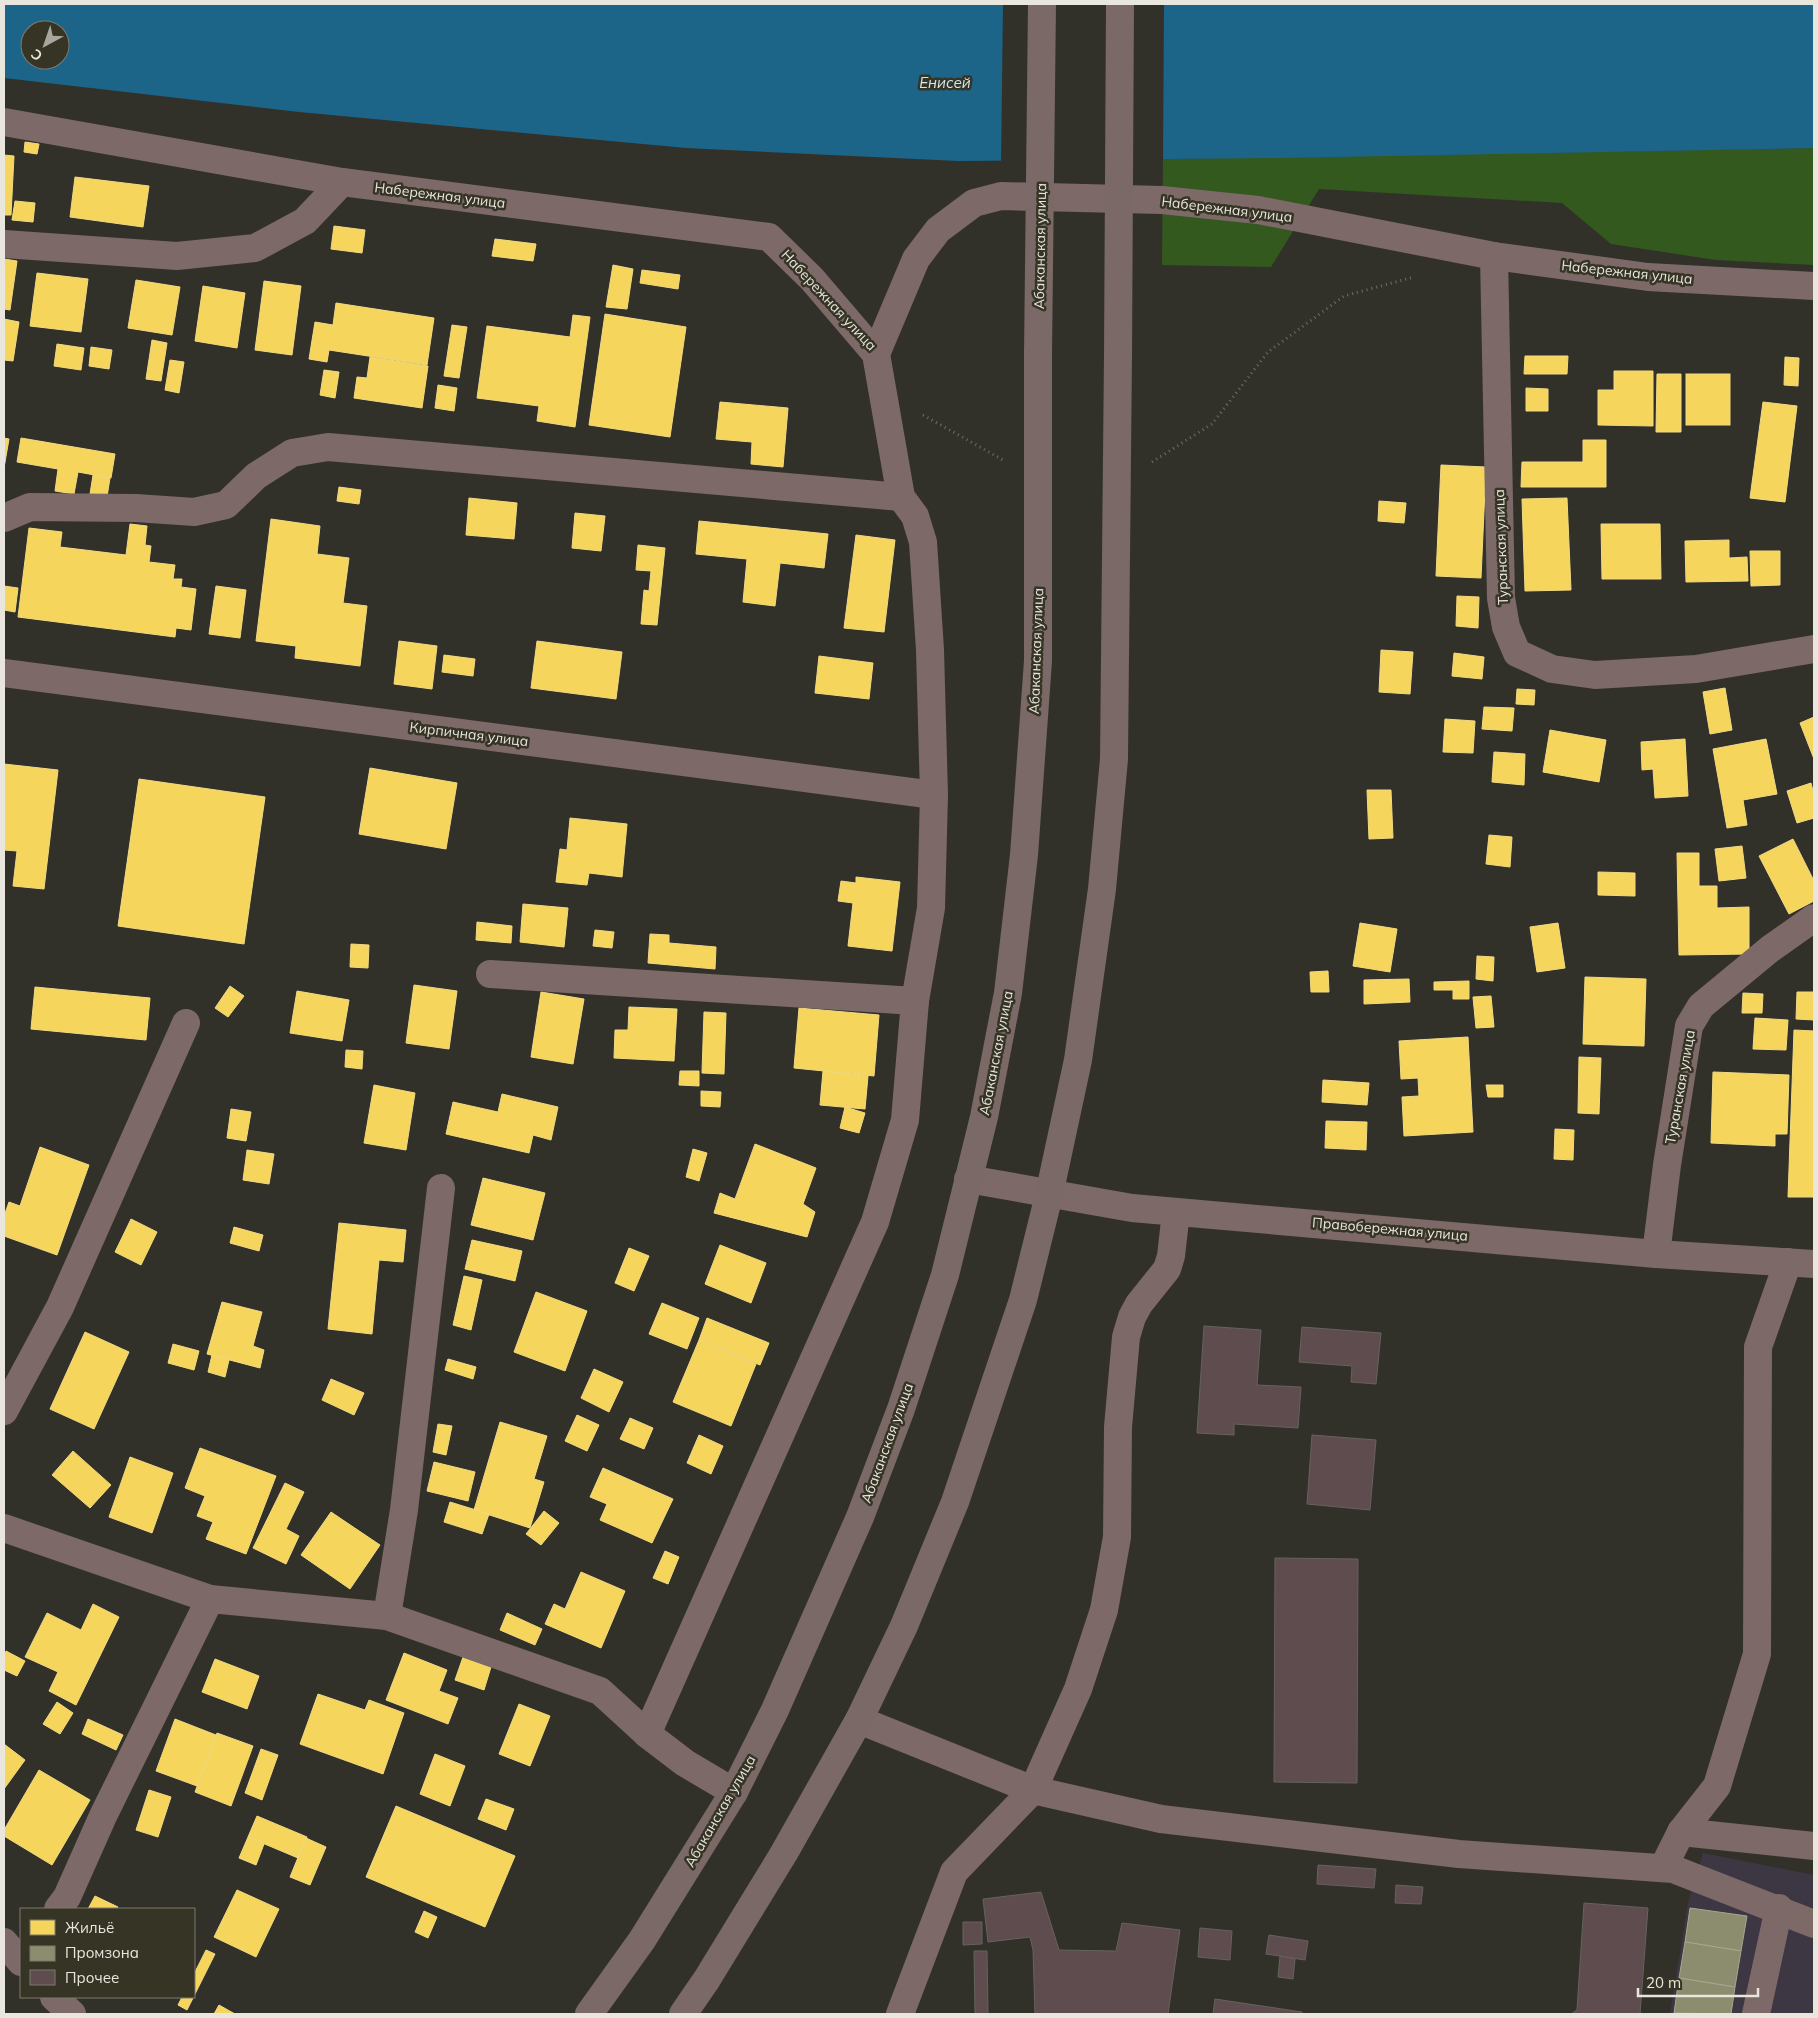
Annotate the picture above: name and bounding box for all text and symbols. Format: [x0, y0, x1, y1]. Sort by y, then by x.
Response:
north arrow [20, 20, 70, 70]
text: С [27, 45, 46, 65]
water label: Енисей [919, 73, 971, 92]
street label: Набережная улица [373, 178, 507, 212]
street label: Абаканская улица [1030, 183, 1050, 309]
street label: Набережная улица [1160, 192, 1294, 226]
street label: Набережная улица [777, 246, 881, 354]
street label: Набережная улица [1561, 256, 1693, 288]
street label: Туранская улица [1490, 489, 1512, 605]
street label: Абаканская улица [1025, 588, 1047, 714]
street label: Кирпичная улица [409, 718, 529, 750]
street label: Абаканская улица [975, 989, 1017, 1117]
street label: Туранская улица [1661, 1028, 1699, 1146]
street label: Правобережная улица [1311, 1213, 1469, 1245]
street label: Абаканская улица [857, 1381, 917, 1505]
street label: Абаканская улица [681, 1752, 759, 1870]
legend [20, 1908, 195, 1998]
text: Жильё [65, 1918, 114, 1937]
text: Промзона [65, 1943, 139, 1962]
scale bar [1638, 1966, 1758, 1998]
text: Прочее [65, 1968, 119, 1987]
text: 20 m [1646, 1973, 1681, 1992]

